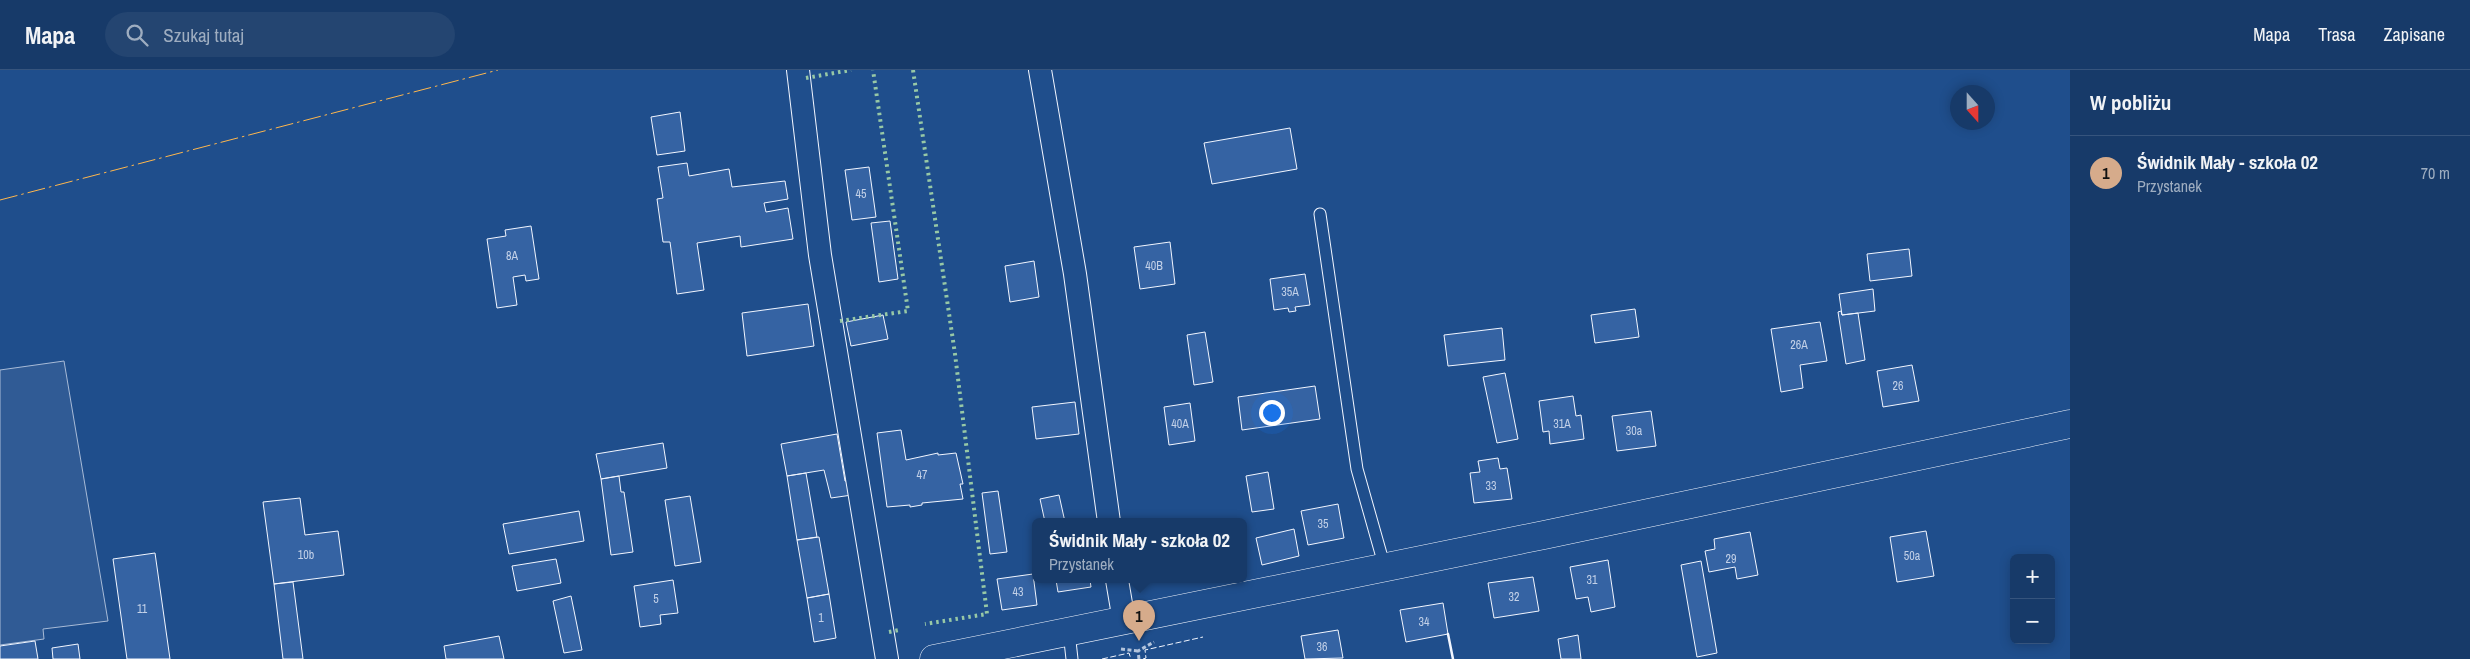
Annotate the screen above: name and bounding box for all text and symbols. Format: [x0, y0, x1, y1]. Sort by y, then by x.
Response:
search box [105, 12, 455, 57]
text: Mapa [25, 19, 75, 51]
icon: search [123, 21, 151, 49]
text: Szukaj tutaj [163, 22, 244, 48]
text: Mapa [2253, 22, 2290, 47]
text: Trasa [2318, 22, 2355, 47]
text: Zapisane [2383, 22, 2445, 47]
north arrow [1950, 85, 1995, 130]
text: W pobliżu [2090, 88, 2171, 117]
text: Świdnik Mały - szkoła 02 [2137, 149, 2318, 175]
text: 1 [2102, 162, 2110, 184]
text: 70 m [2421, 162, 2450, 184]
text: Przystanek [2137, 175, 2202, 197]
house number: 45 [856, 186, 867, 202]
house number: 8A [506, 248, 518, 264]
house number: 40B [1145, 258, 1163, 274]
house number: 35A [1281, 284, 1299, 300]
house number: 26A [1790, 337, 1808, 353]
house number: 26 [1893, 378, 1903, 394]
your location [1259, 400, 1285, 426]
house number: 40A [1171, 416, 1189, 432]
house number: 31A [1553, 416, 1571, 432]
house number: 30a [1626, 423, 1643, 439]
house number: 47 [917, 467, 928, 483]
house number: 33 [1486, 478, 1496, 494]
house number: 35 [1318, 516, 1329, 532]
popup [1032, 518, 1247, 583]
text: Świdnik Mały - szkoła 02 [1049, 527, 1230, 553]
house number: 10b [298, 547, 314, 563]
house number: 50a [1904, 548, 1921, 564]
house number: 29 [1726, 551, 1736, 567]
text: Przystanek [1049, 553, 1114, 575]
map controls [2010, 554, 2055, 644]
button: + [2010, 554, 2055, 599]
house number: 31 [1587, 572, 1598, 588]
house number: 43 [1013, 584, 1023, 600]
house number: 32 [1509, 589, 1519, 605]
house number: 5 [653, 591, 659, 607]
button: − [2010, 599, 2055, 644]
pin: 1 [1123, 600, 1155, 641]
house number: 11 [137, 601, 148, 617]
house number: 1 [818, 610, 824, 626]
house number: 34 [1419, 614, 1430, 630]
house number: 36 [1317, 639, 1327, 655]

